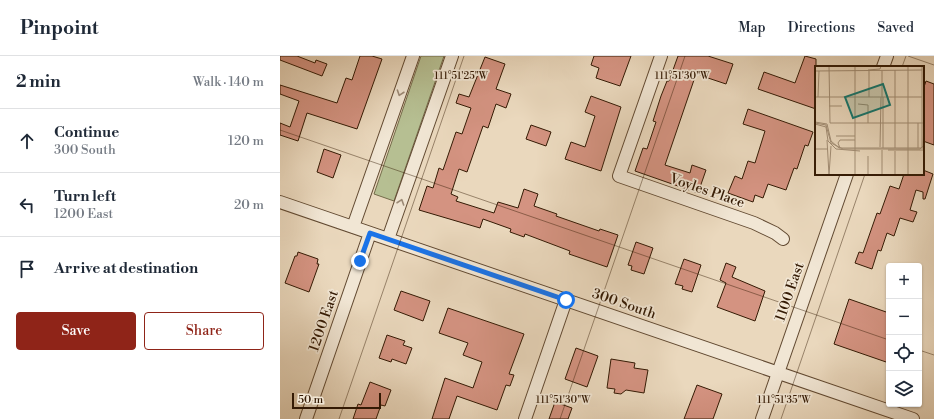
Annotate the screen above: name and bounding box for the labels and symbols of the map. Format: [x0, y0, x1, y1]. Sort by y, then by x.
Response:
inset map [815, 66, 924, 175]
text: 111°51'25"W [434, 70, 489, 82]
text: 111°51'30"W [655, 70, 710, 82]
one-way arrow [397, 89, 405, 96]
street label: Voyles Place [666, 169, 747, 212]
one-way arrow [396, 199, 405, 206]
route end [351, 252, 369, 270]
street label: 1100 East [771, 260, 809, 324]
street label: 300 South [590, 285, 659, 324]
street label: 1200 East [305, 288, 343, 354]
route start [557, 291, 575, 309]
scale bar [292, 391, 381, 410]
text: 111°51'30"W [536, 394, 591, 406]
text: 111°51'35"W [757, 394, 812, 406]

